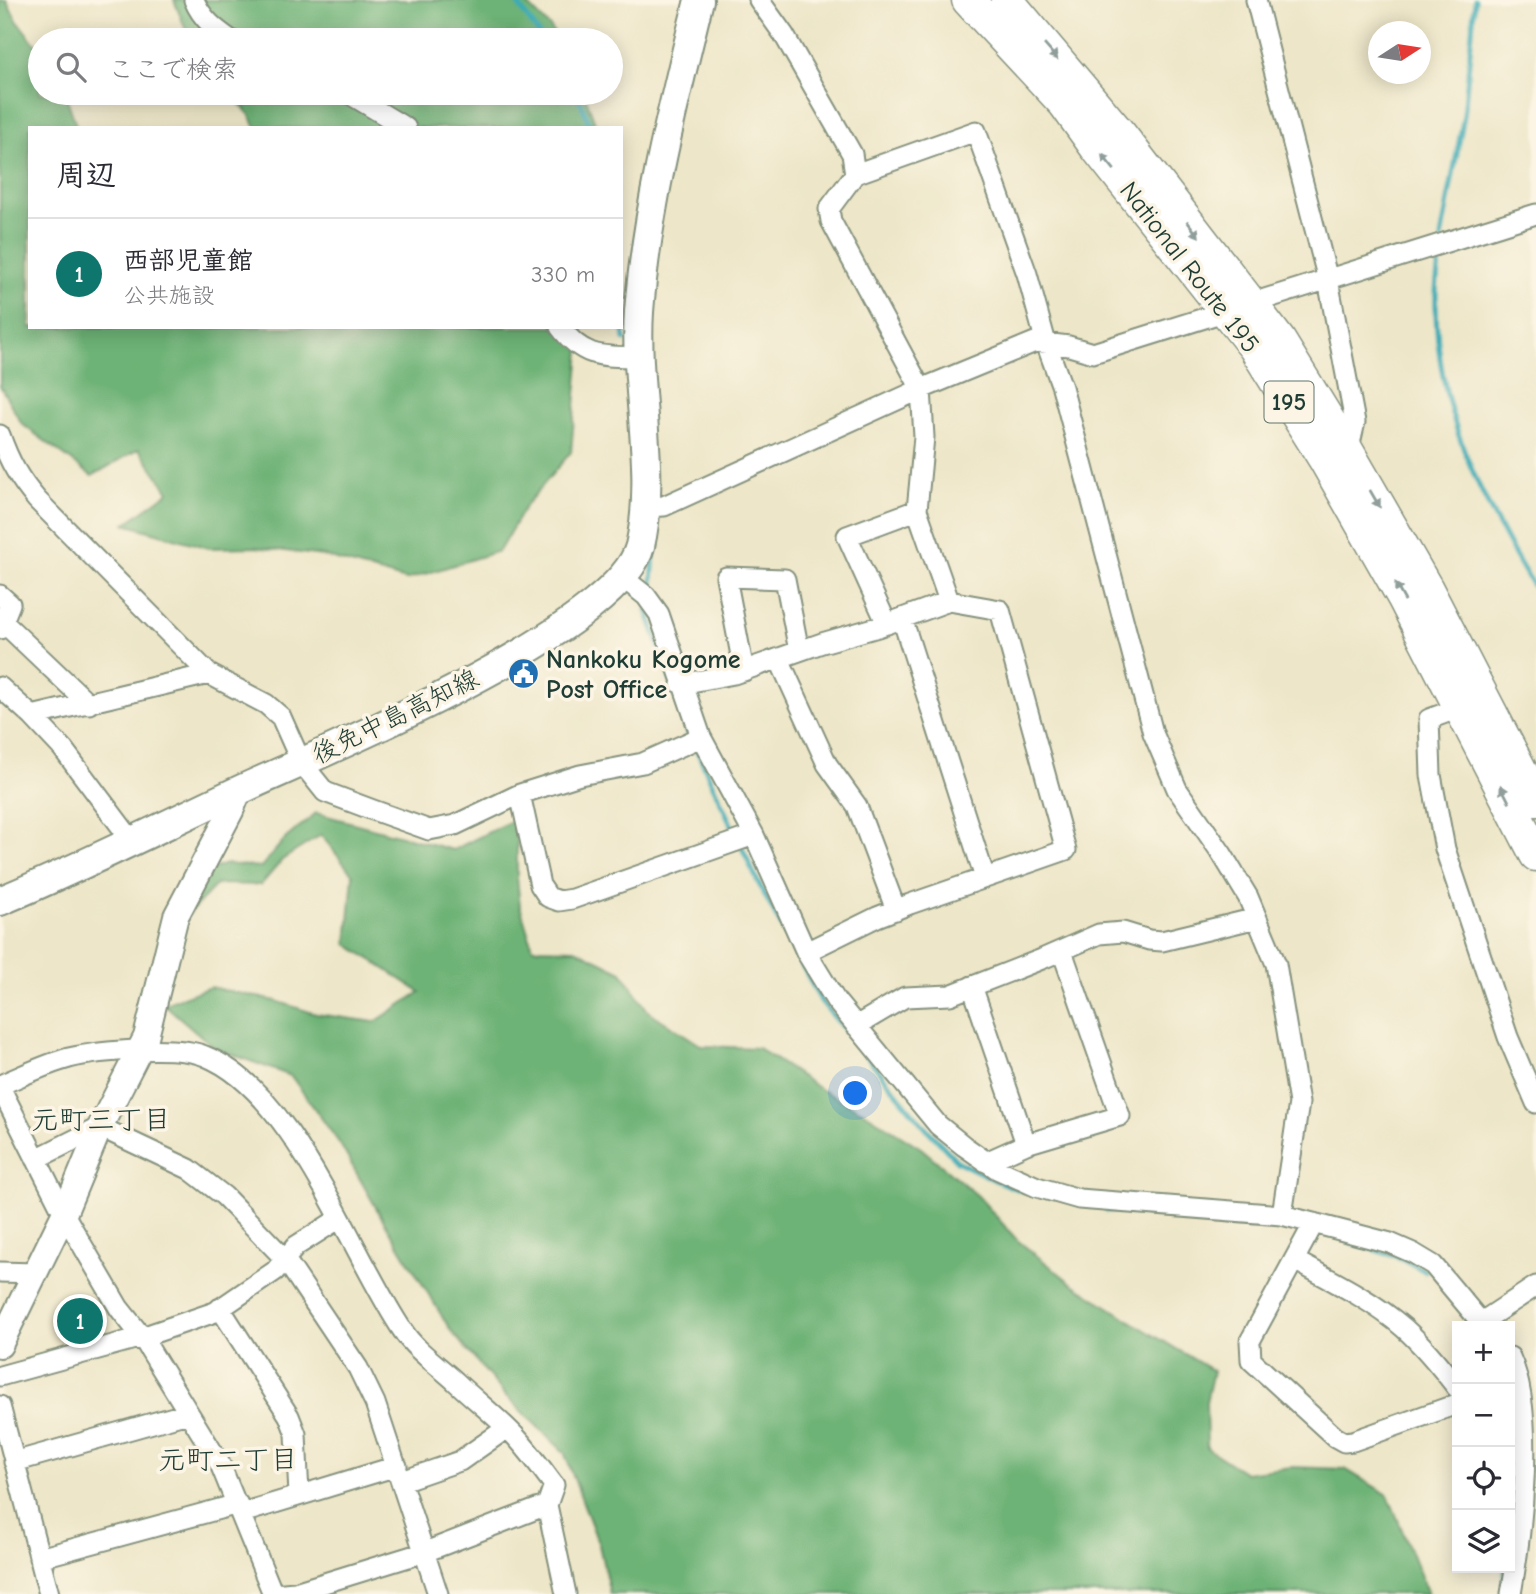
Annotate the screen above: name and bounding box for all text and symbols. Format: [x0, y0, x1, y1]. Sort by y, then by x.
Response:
north arrow [1368, 21, 1431, 84]
search box [28, 28, 623, 105]
one-way arrow [1043, 43, 1058, 60]
icon: search [52, 48, 90, 86]
text: ここで検索 [108, 55, 238, 85]
one-way arrow [1100, 153, 1115, 171]
text: 周辺 [56, 158, 116, 193]
street label: National Route 195 [1113, 176, 1265, 359]
one-way arrow [1186, 220, 1201, 238]
text: 西部児童館 [123, 246, 253, 276]
text: 1 [74, 261, 84, 288]
text: 330 m [531, 261, 595, 288]
text: 公共施設 [123, 282, 215, 309]
road number: 195 [1264, 382, 1314, 422]
one-way arrow [1369, 489, 1381, 508]
one-way arrow [1394, 582, 1406, 602]
place label: Nankoku Kogome Post Office [546, 645, 741, 705]
public building icon: Nankoku Kogome Post Office [506, 657, 540, 691]
street label: 後免中島高知線 [307, 664, 484, 770]
one-way arrow [1499, 784, 1510, 804]
your location [838, 1076, 872, 1110]
district label: 元町三丁目 [31, 1104, 171, 1136]
pin: 1 [57, 1295, 103, 1347]
map controls [1452, 1321, 1515, 1573]
button: + [1452, 1321, 1515, 1384]
button: − [1452, 1384, 1515, 1447]
district label: 元町二丁目 [158, 1444, 298, 1476]
button: locate [1452, 1447, 1515, 1510]
button: layers [1452, 1510, 1515, 1573]

